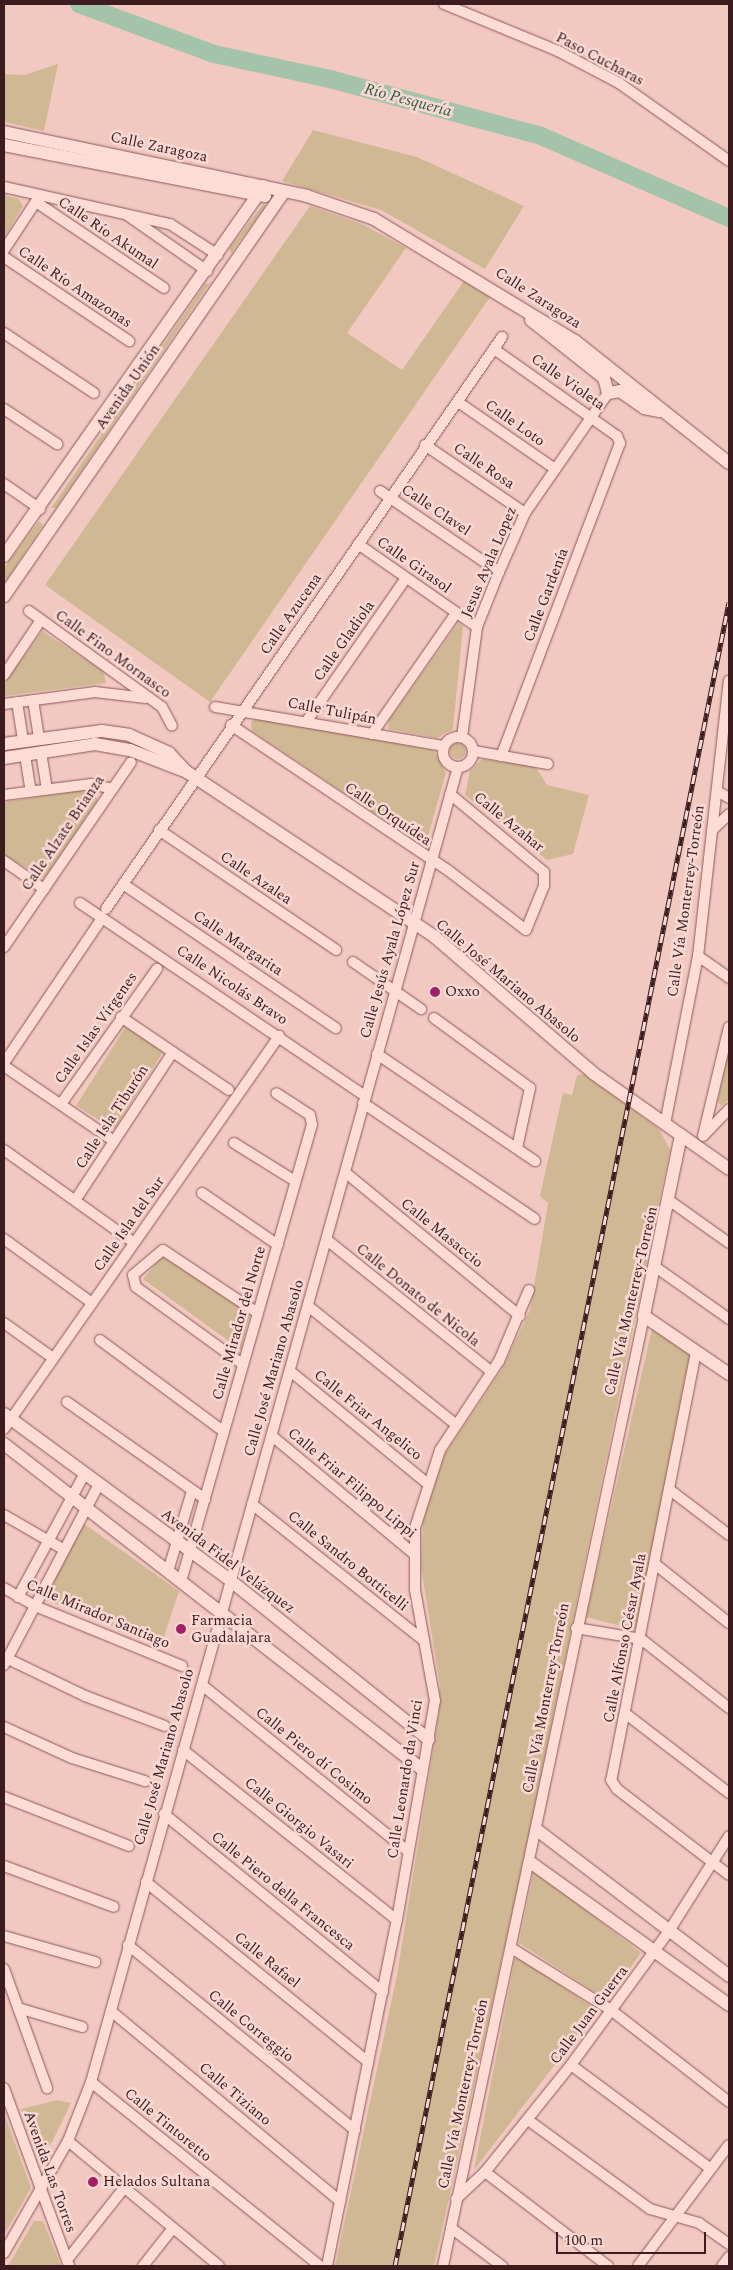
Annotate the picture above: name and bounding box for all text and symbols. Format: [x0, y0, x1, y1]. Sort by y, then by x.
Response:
street label: Paso Cucharas [553, 28, 647, 90]
water label: Río Pesquería [362, 79, 454, 121]
street label: Calle Zaragoza [109, 128, 209, 166]
street label: Calle Río Akumal [55, 193, 161, 273]
street label: Calle Río Amazonas [15, 242, 135, 332]
street label: Calle Zaragoza [492, 264, 584, 332]
street label: Avenida Unión [92, 341, 164, 433]
street label: Calle Violeta [528, 350, 608, 414]
street label: Calle Loto [482, 396, 548, 450]
street label: Calle Rosa [450, 439, 518, 493]
street label: Calle Clavel [398, 480, 474, 540]
street label: Jesus Ayala Lopez [457, 504, 521, 620]
street label: Calle Girasol [373, 533, 455, 597]
street label: Calle Gardenía [520, 546, 572, 644]
street label: Calle Azucena [256, 570, 326, 658]
street label: Calle Gladiola [310, 597, 378, 685]
street label: Calle Fino Mornasco [52, 606, 174, 702]
street label: Calle Tulipán [286, 694, 378, 728]
street label: Calle Alzate Brianza [18, 772, 108, 894]
street label: Calle Orquídea [341, 778, 435, 850]
street label: Calle Azahar [470, 788, 548, 856]
street label: Calle Vía Monterrey-Torreón [664, 804, 708, 998]
street label: Calle Azalea [217, 847, 295, 909]
street label: Calle Jesús Ayala López Sur [356, 859, 424, 1041]
street label: Calle Margarita [190, 906, 286, 980]
street label: Calle José Mariano Abasolo [432, 915, 584, 1047]
street label: Calle Nicolás Bravo [173, 941, 291, 1029]
street label: Calle Islas Vírgenes [51, 969, 141, 1087]
place label: Oxxo [445, 983, 480, 1001]
marker: Oxxo [429, 986, 441, 998]
street label: Calle Isla Tiburón [72, 1062, 152, 1172]
street label: Calle Isla del Sur [90, 1173, 168, 1275]
street label: Calle Masaccio [397, 1194, 487, 1272]
street label: Calle Vía Monterrey-Torreón [600, 1205, 662, 1397]
street label: Calle Donato de Nicola [353, 1240, 483, 1350]
street label: Calle Mirador del Norte [208, 1244, 270, 1402]
street label: Calle José Mariano Abasolo [240, 1277, 308, 1459]
street label: Calle Friar Angelico [310, 1366, 426, 1464]
street label: Calle Friar Filippo Lippi [284, 1424, 420, 1542]
street label: Avenida Fidel Velázquez [157, 1505, 299, 1617]
street label: Calle Sandro Botticelli [284, 1507, 412, 1615]
street label: Calle Alfonso César Ayala [600, 1552, 650, 1724]
street label: Calle Mirador Santiago [23, 1576, 173, 1652]
street label: Calle Vía Monterrey-Torreón [519, 1601, 573, 1795]
place label: Farmacia Guadalajara [191, 1611, 271, 1646]
marker: Farmacia Guadalajara [175, 1623, 187, 1635]
street label: Calle José Mariano Abasolo [130, 1666, 198, 1848]
street label: Calle Leonardo da Vinci [384, 1698, 426, 1860]
street label: Calle Piero dí Cosimo [252, 1703, 376, 1809]
street label: Calle Giorgio Vasari [241, 1773, 357, 1873]
street label: Calle Piero della Francesca [208, 1828, 358, 1954]
street label: Calle Rafael [230, 1928, 304, 1992]
street label: Calle Juan Guerra [546, 1962, 632, 2068]
street label: Calle Correggio [205, 1986, 297, 2066]
street label: Calle Vía Monterrey-Torreón [434, 1997, 492, 2191]
street label: Calle Tiziano [195, 2059, 275, 2129]
street label: Calle Tintoretto [121, 2084, 215, 2166]
street label: Avenida Las Torres [20, 2109, 80, 2235]
place label: Helados Sultana [103, 2173, 210, 2191]
marker: Helados Sultana [87, 2176, 99, 2188]
scale bar [558, 2222, 708, 2254]
text: 100 m [564, 2229, 603, 2252]

